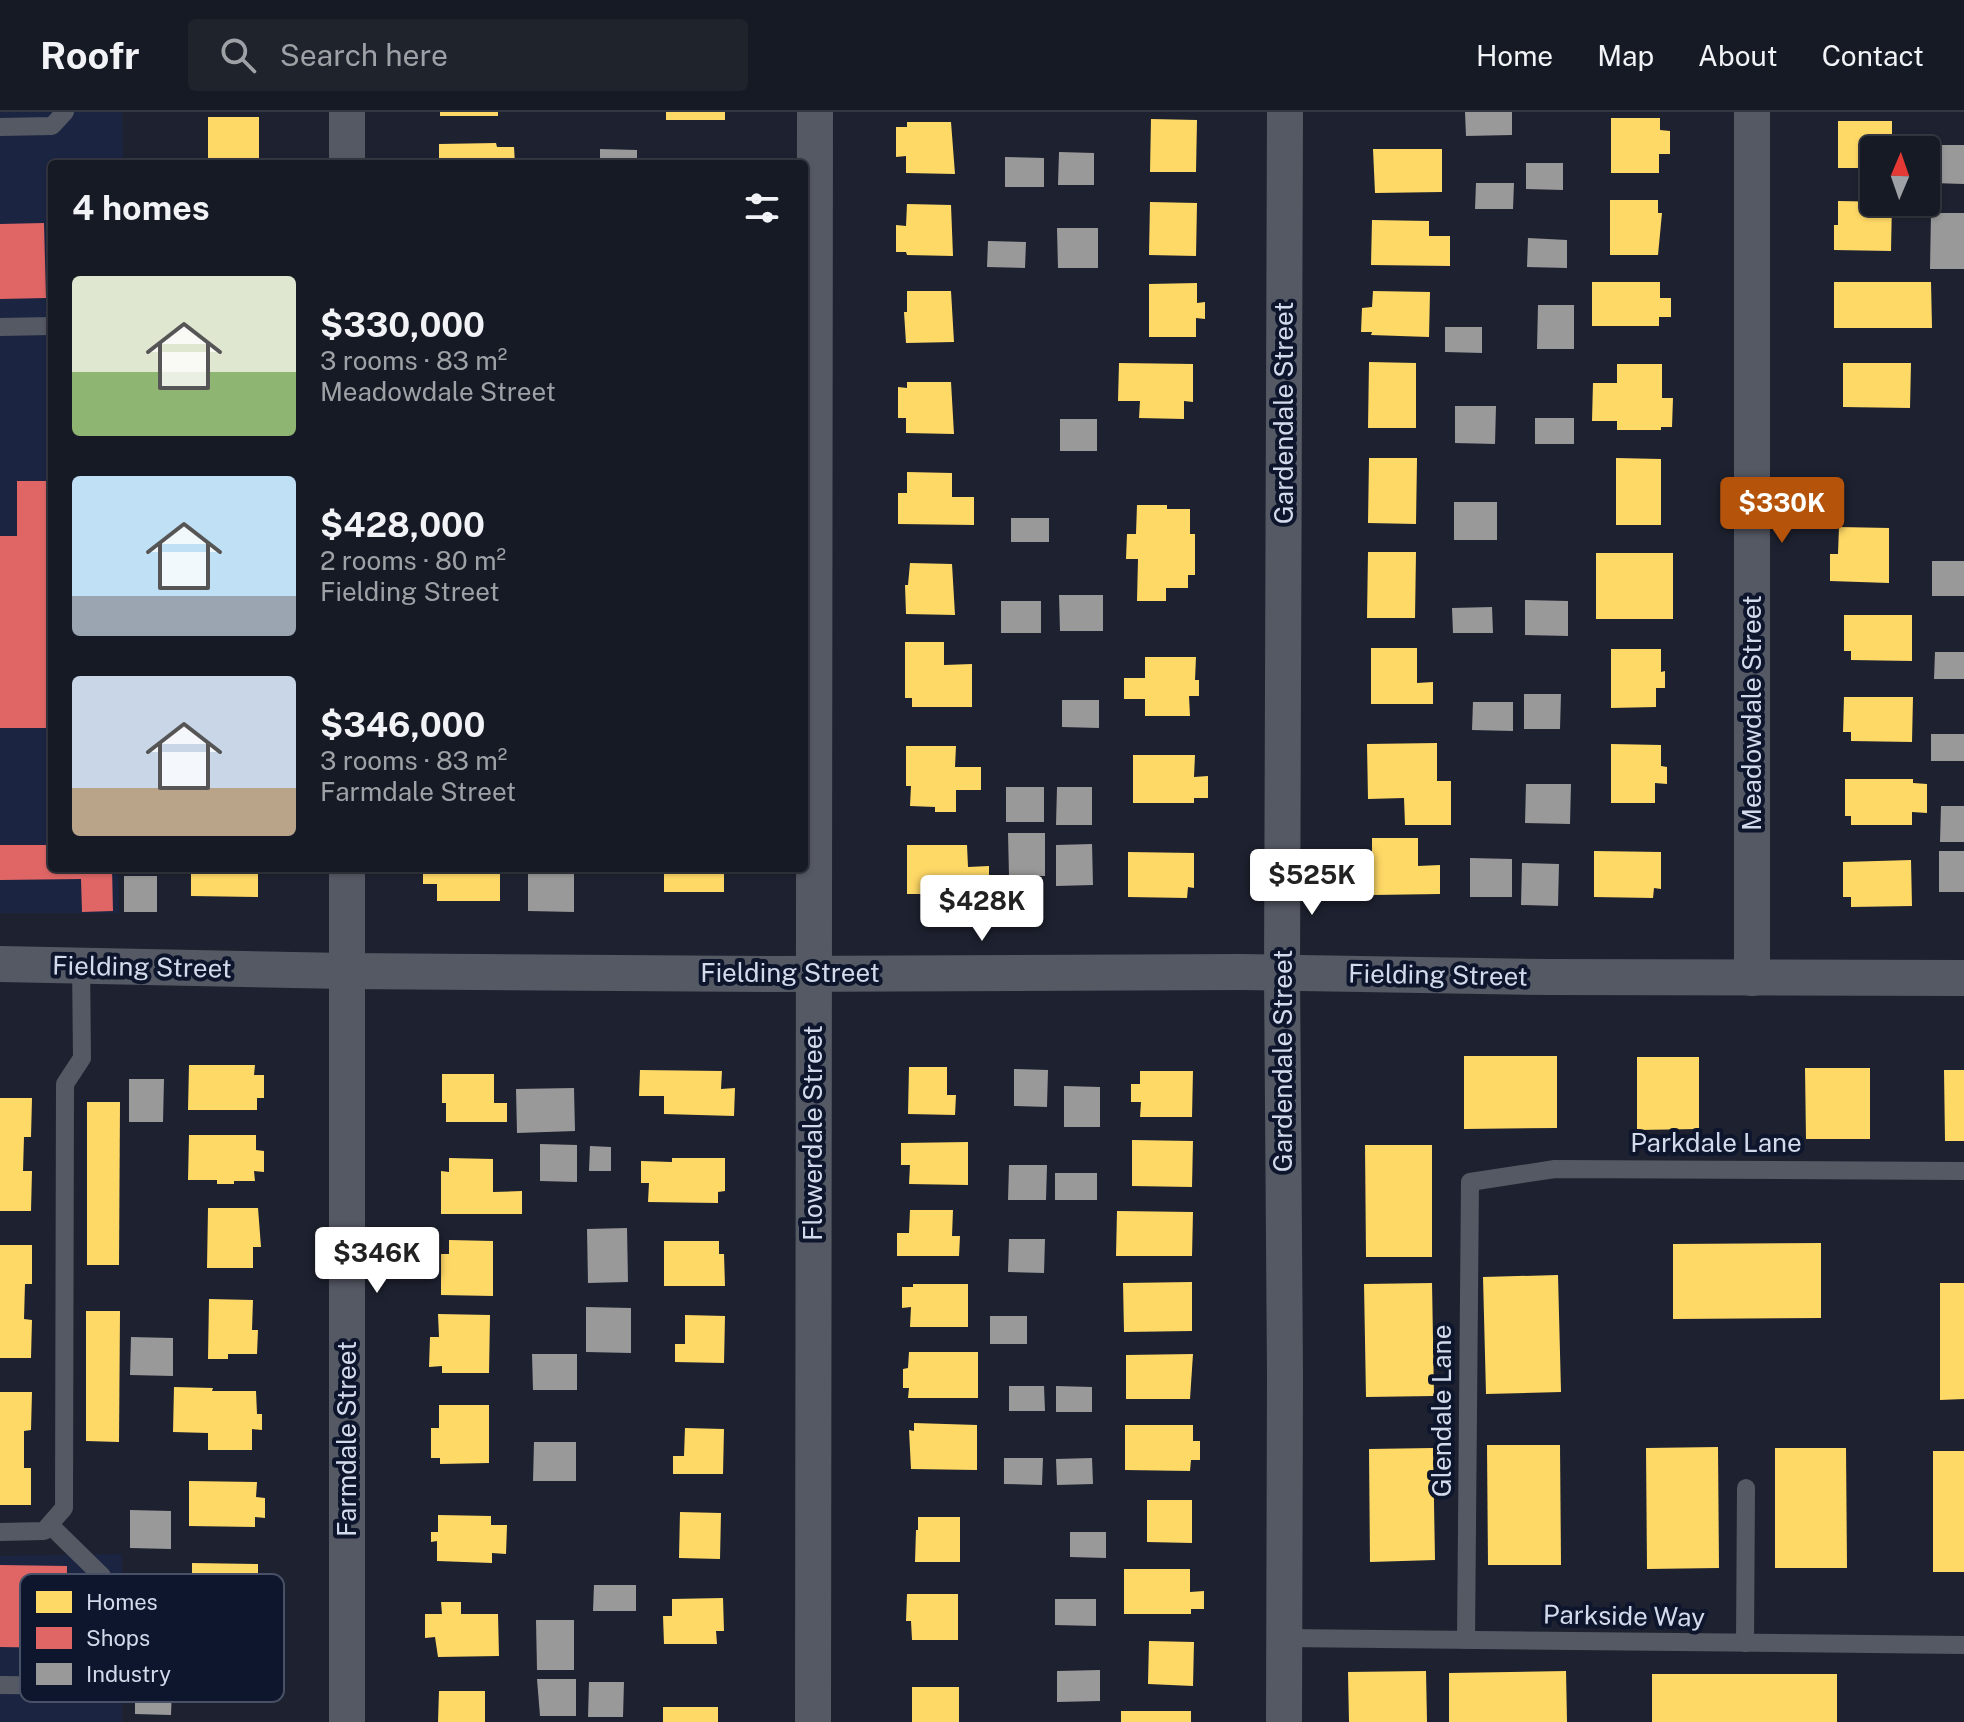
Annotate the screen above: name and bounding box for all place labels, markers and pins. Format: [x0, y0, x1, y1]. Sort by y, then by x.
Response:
pin: $330K [1726, 477, 1838, 545]
pin: $525K [1256, 849, 1368, 917]
pin: $428K [926, 875, 1038, 943]
pin: $346K [321, 1227, 433, 1295]

